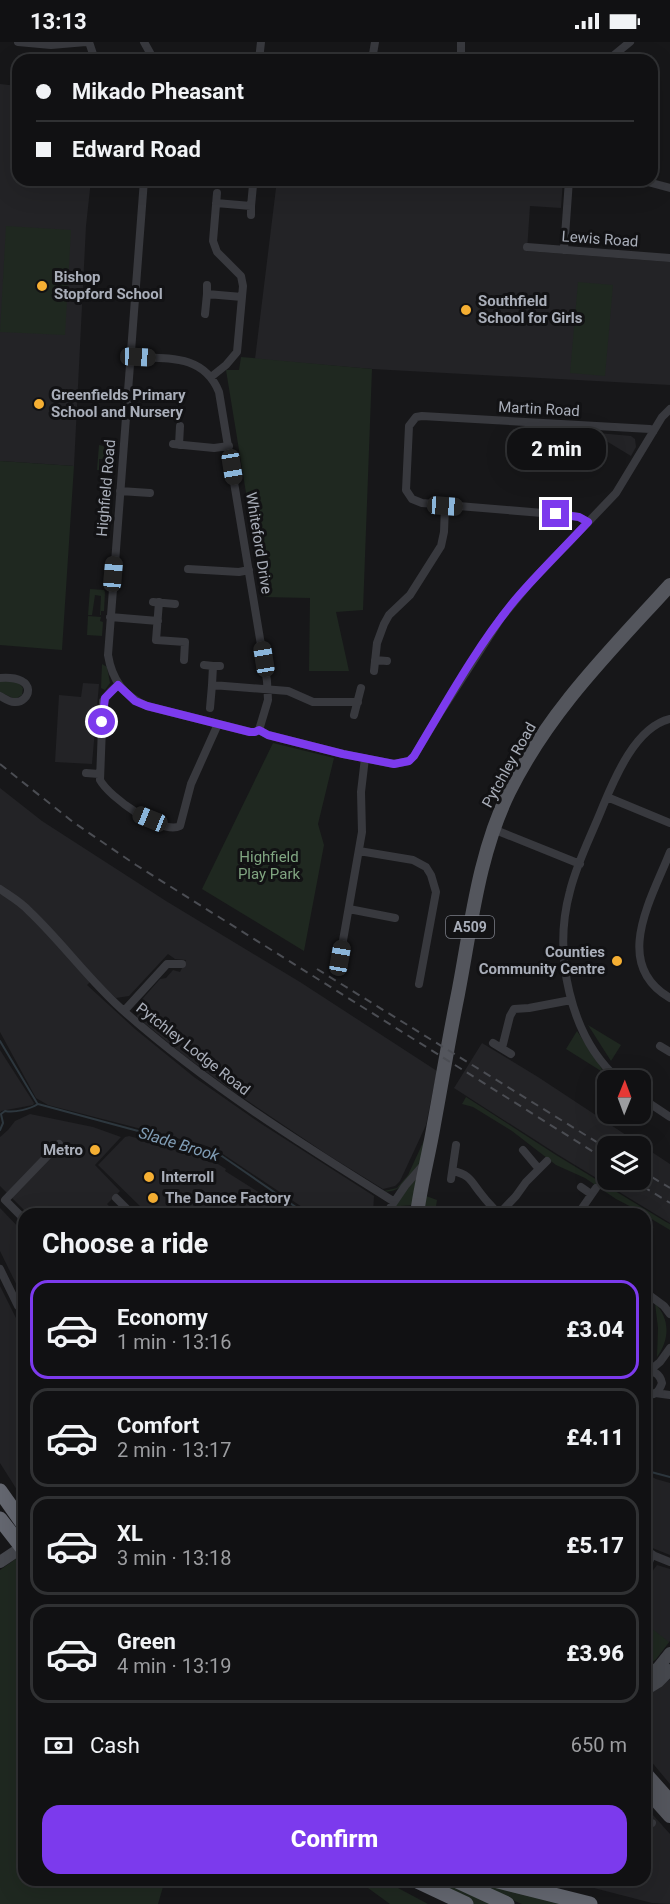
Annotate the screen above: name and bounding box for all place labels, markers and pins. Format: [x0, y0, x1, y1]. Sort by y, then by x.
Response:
place label: Bishop Stopford School [54, 268, 163, 303]
marker: Bishop Stopford School [35, 279, 49, 293]
place label: Southfield School for Girls [478, 292, 583, 327]
marker: Southfield School for Girls [459, 303, 473, 317]
place label: Greenfields Primary School and Nursery [51, 386, 186, 421]
marker: Greenfields Primary School and Nursery [32, 397, 46, 411]
place label: Counties Community Centre [479, 943, 605, 978]
marker: Counties Community Centre [610, 954, 624, 968]
place label: Metro [43, 1141, 83, 1159]
marker: Metro [88, 1143, 102, 1157]
place label: Interroll [161, 1168, 214, 1186]
marker: Interroll [142, 1170, 156, 1184]
place label: The Dance Factory [165, 1189, 291, 1207]
marker: The Dance Factory [146, 1191, 160, 1205]

